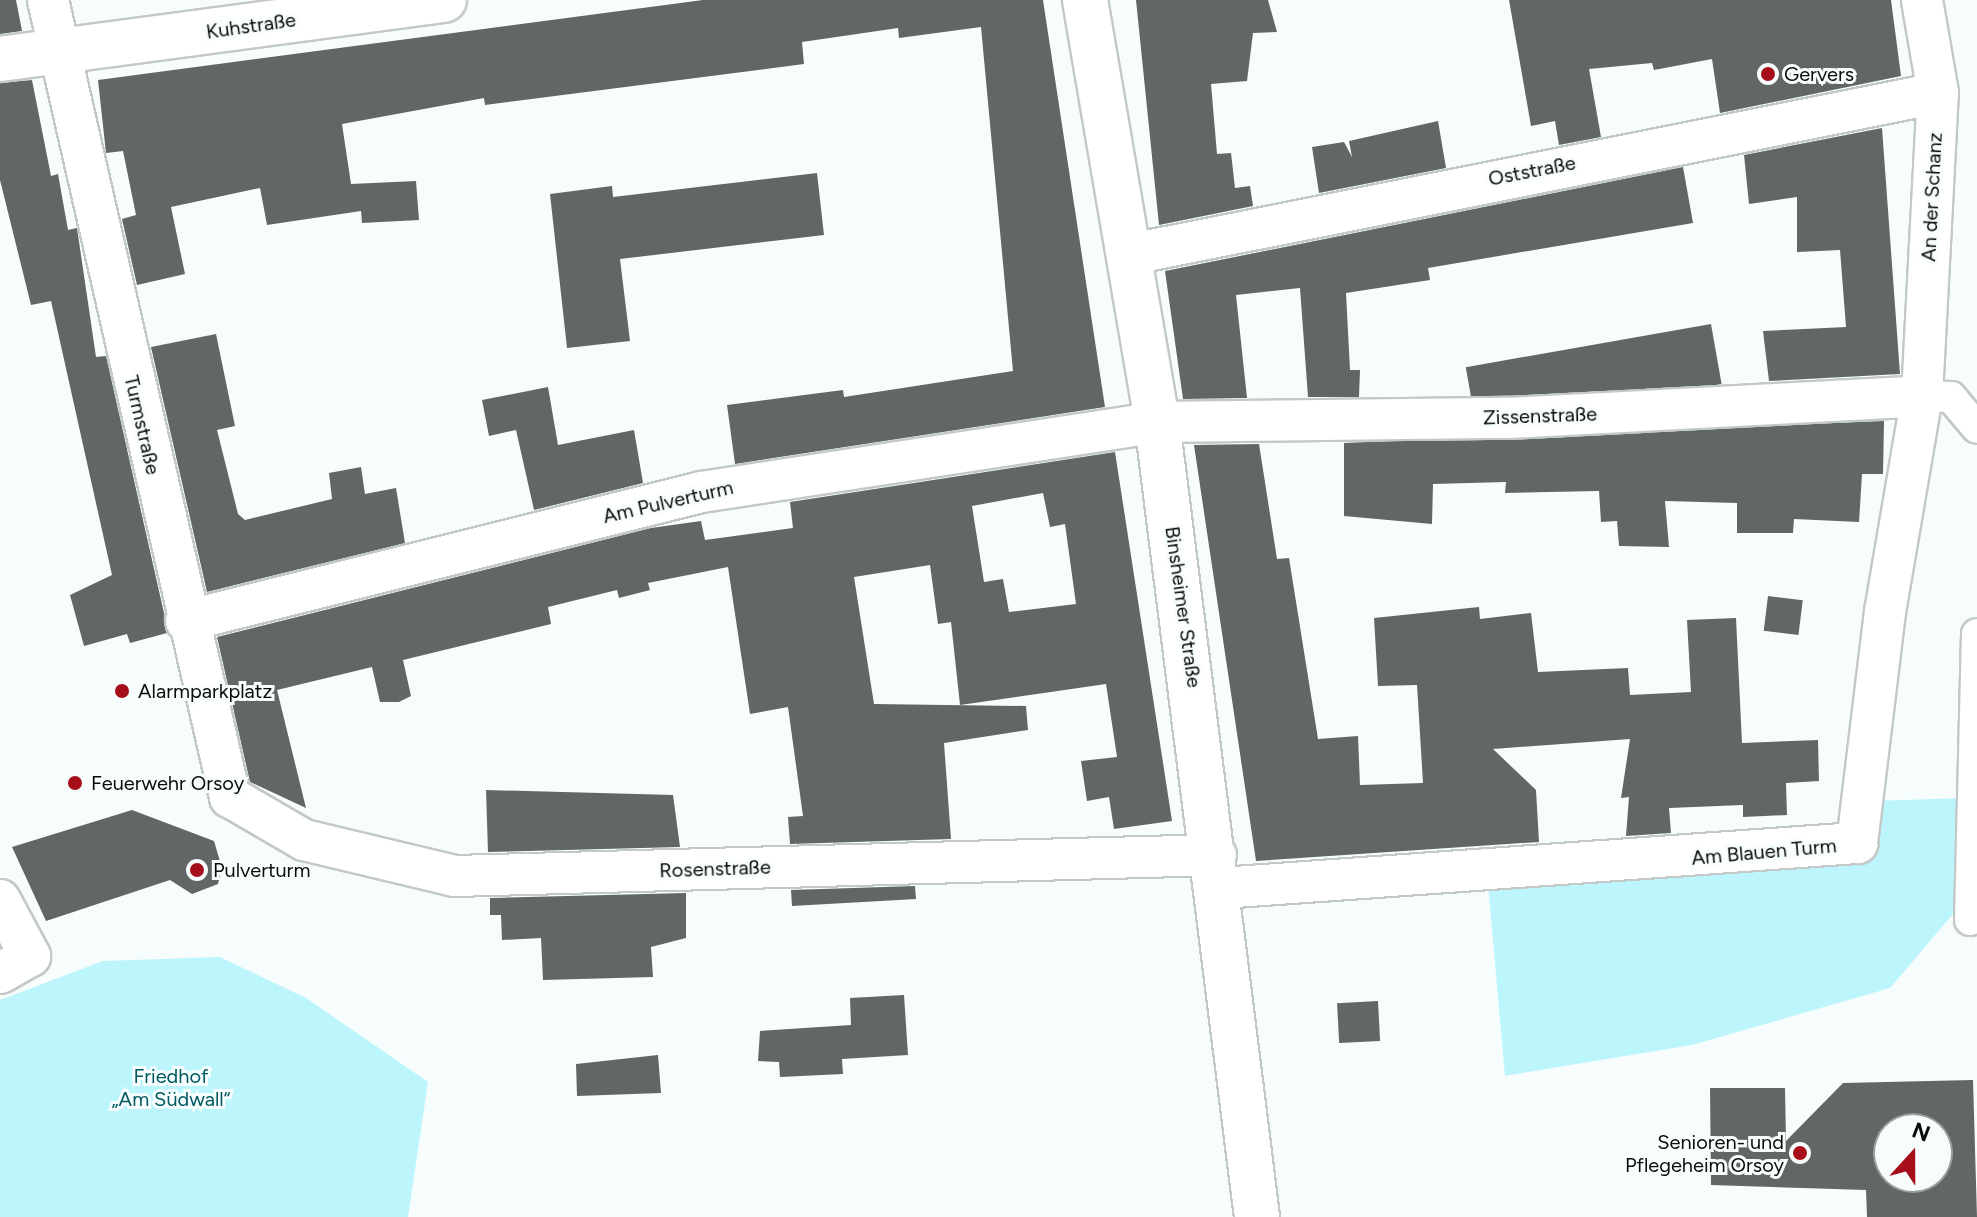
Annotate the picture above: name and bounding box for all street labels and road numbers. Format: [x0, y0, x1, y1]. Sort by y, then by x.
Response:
street label: Kuhstraße [205, 8, 297, 44]
street label: An der Schanz [1917, 132, 1947, 262]
street label: Oststraße [1486, 151, 1578, 191]
street label: Turmstraße [119, 373, 165, 477]
street label: Zissenstraße [1483, 402, 1597, 430]
street label: Am Pulverturm [601, 475, 735, 529]
street label: Binsheimer Straße [1160, 525, 1206, 689]
street label: Am Blauen Turm [1690, 834, 1838, 870]
street label: Rosenstraße [659, 855, 771, 883]

